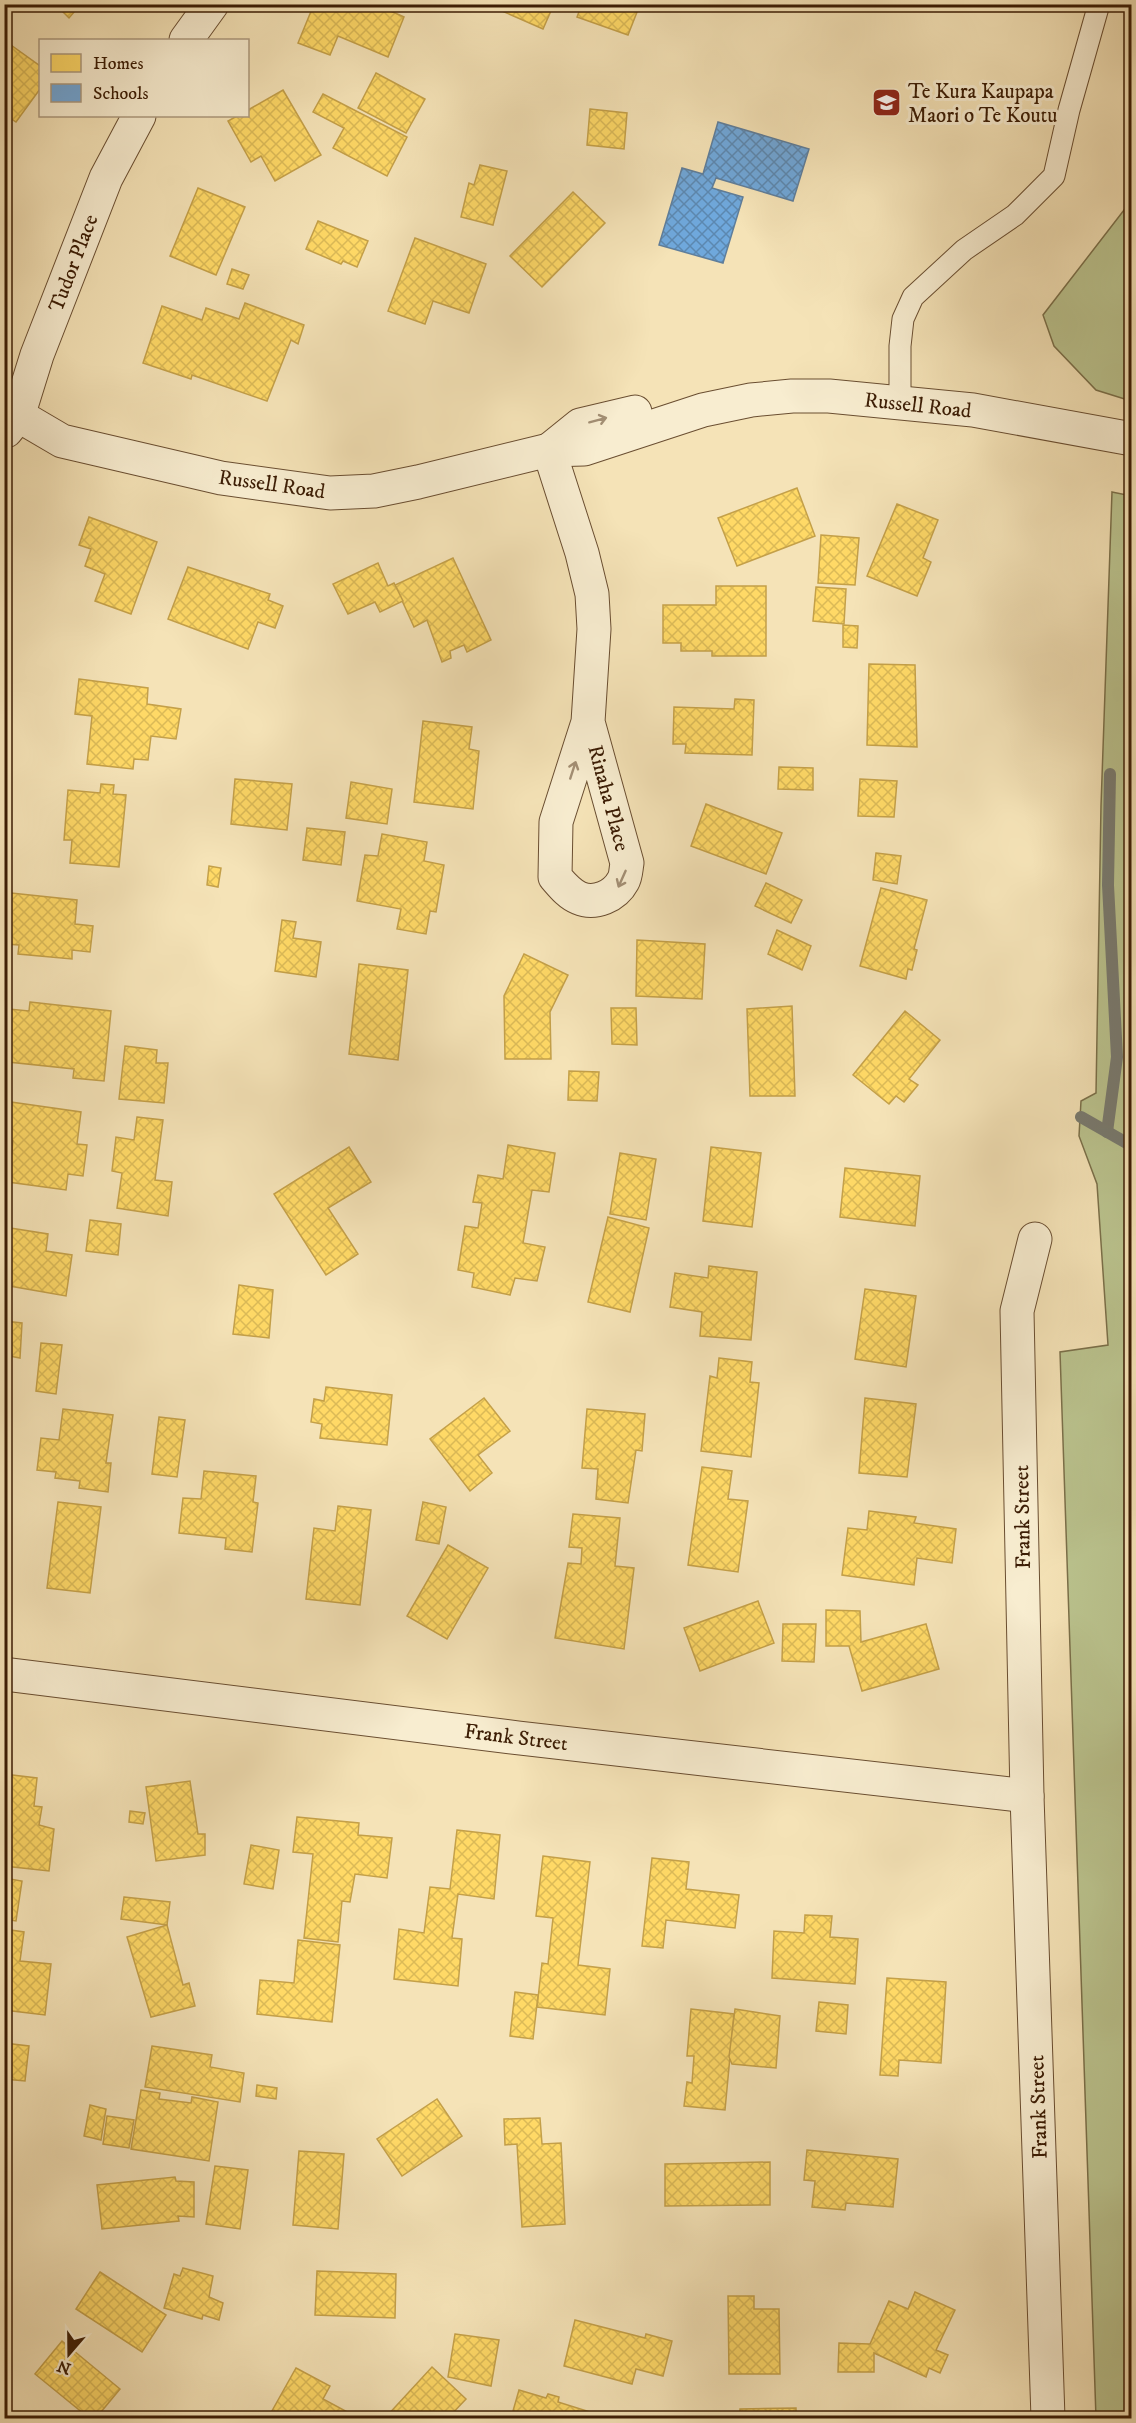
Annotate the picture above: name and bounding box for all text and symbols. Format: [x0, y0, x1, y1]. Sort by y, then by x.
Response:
legend [39, 39, 249, 117]
text: Homes [93, 53, 144, 75]
place label: Te Kura Kaupapa Maori o Te Koutu [908, 79, 1057, 129]
text: Schools [93, 83, 148, 105]
school or university icon: Te Kura Kaupapa Maori o Te Koutu [871, 87, 903, 119]
street label: Tudor Place [43, 211, 105, 316]
street label: Russell Road [863, 387, 973, 425]
one-way arrow [589, 414, 608, 426]
street label: Russell Road [217, 465, 327, 505]
street label: Rinaha Place [581, 742, 635, 854]
one-way arrow [568, 761, 579, 780]
one-way arrow [615, 870, 627, 888]
street label: Frank Street [1009, 1464, 1037, 1569]
street label: Frank Street [463, 1719, 569, 1757]
street label: Frank Street [1024, 2054, 1054, 2159]
north arrow [39, 2324, 99, 2384]
text: N [55, 2356, 74, 2379]

